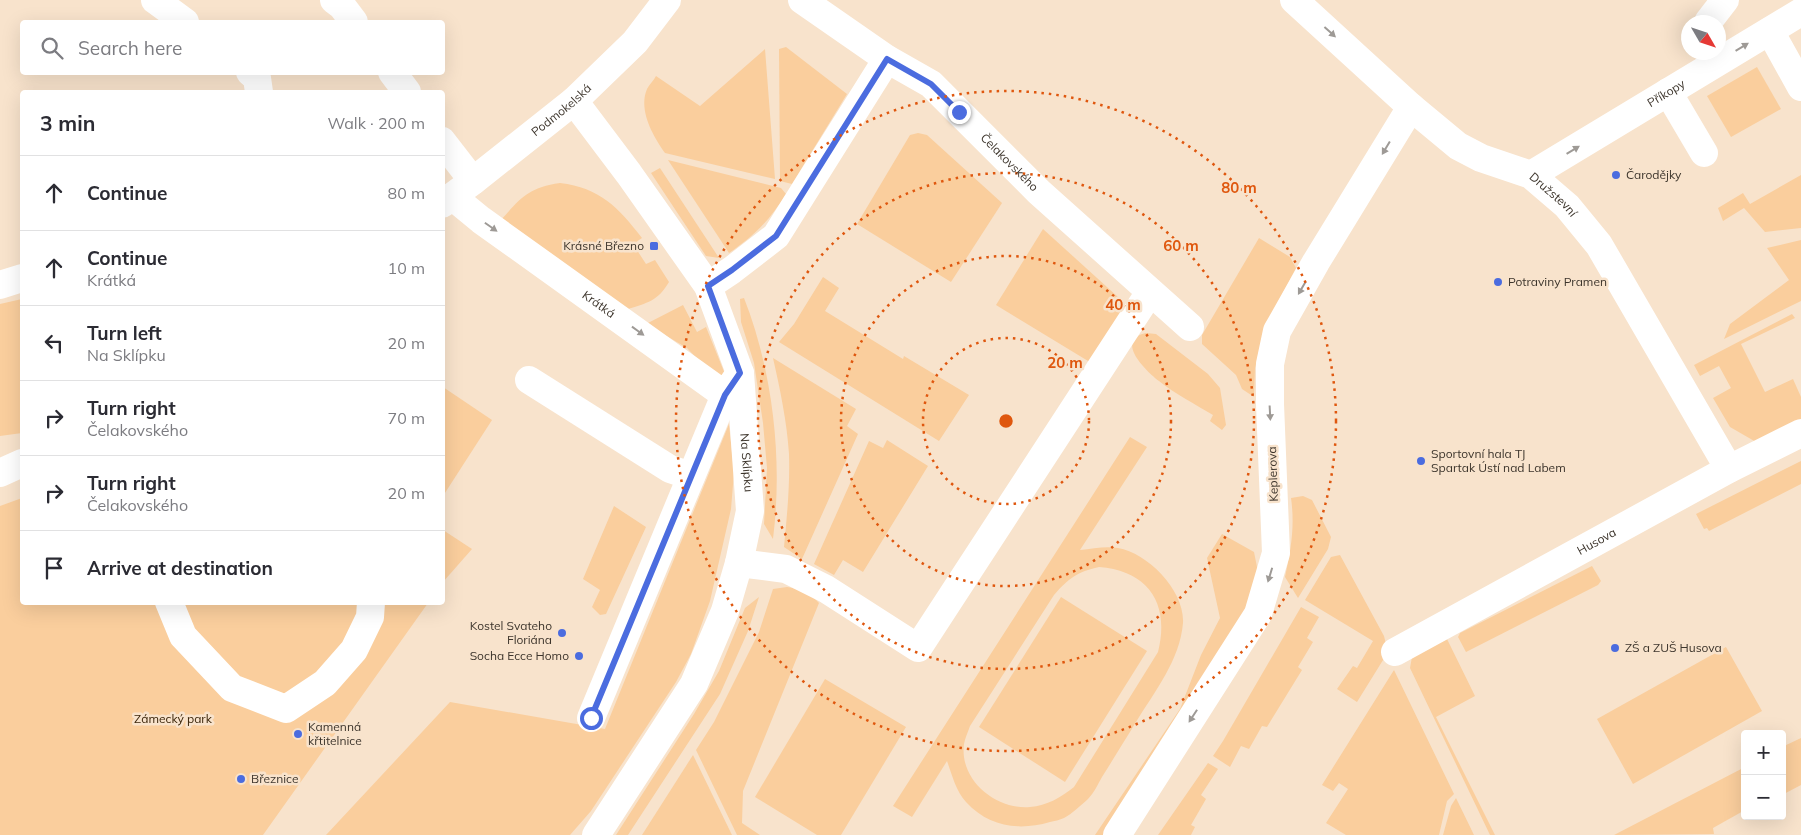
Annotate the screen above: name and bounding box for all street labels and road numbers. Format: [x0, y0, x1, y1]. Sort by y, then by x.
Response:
street label: Příkopy [1644, 75, 1688, 110]
street label: Podmokelská [528, 80, 594, 139]
street label: Čelakovského [978, 130, 1042, 194]
street label: Družstevní [1526, 169, 1581, 220]
street label: Krátká [580, 287, 618, 321]
street label: Na Sklípku [737, 433, 757, 493]
street label: Keplerova [1264, 446, 1281, 502]
street label: Husova [1574, 524, 1619, 558]

